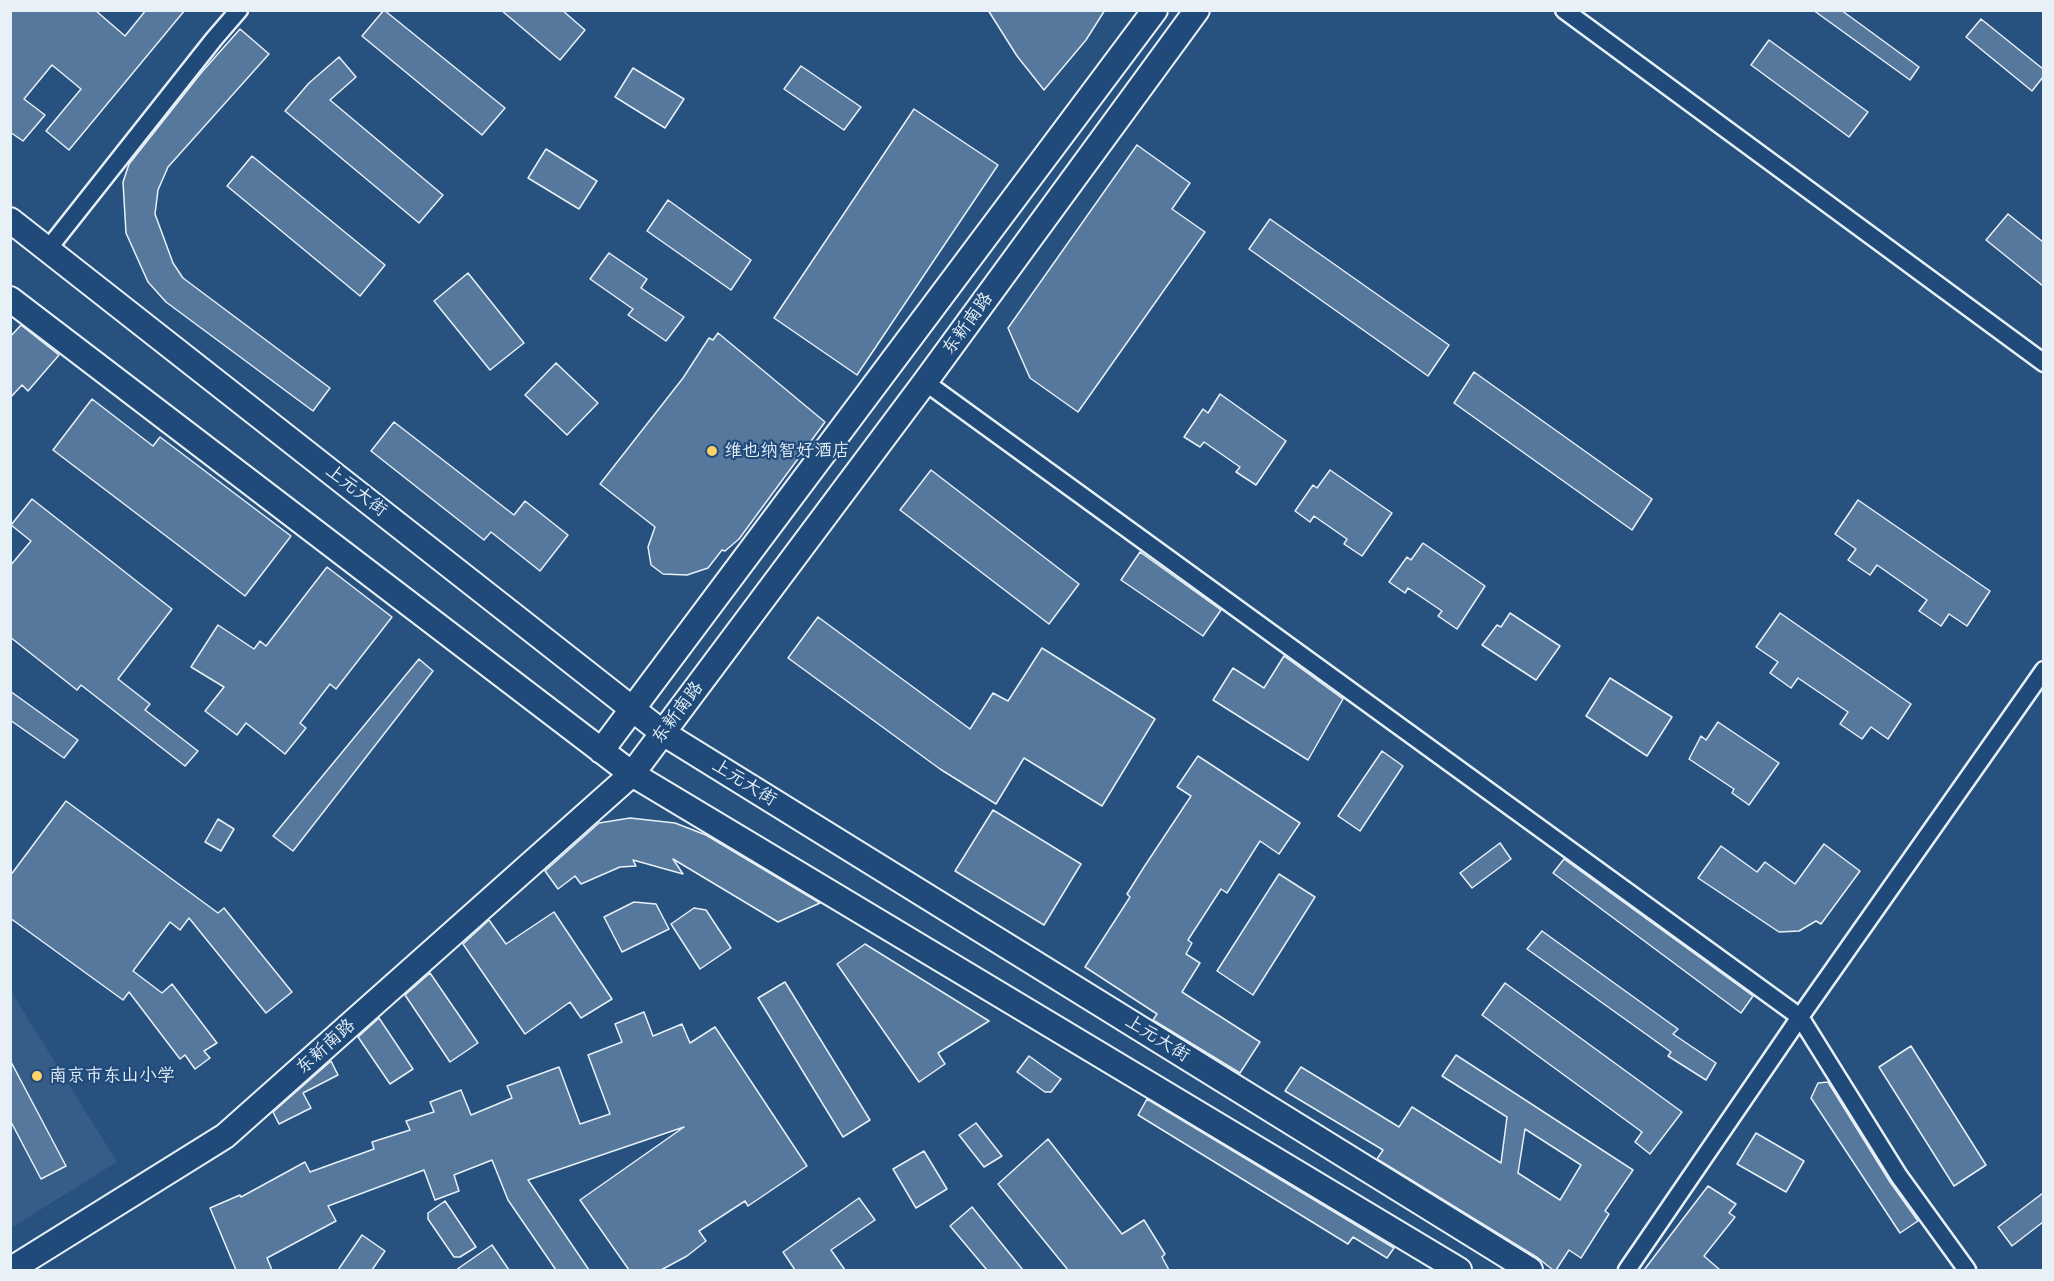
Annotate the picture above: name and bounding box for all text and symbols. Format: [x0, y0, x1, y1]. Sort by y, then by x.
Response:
street label: 东新南路 [938, 289, 998, 359]
place label: 维也纳智好酒店 [724, 440, 850, 462]
marker: 维也纳智好酒店 [705, 444, 719, 458]
street label: 上元大街 [321, 460, 391, 522]
street label: 东新南路 [648, 678, 708, 748]
street label: 上元大街 [708, 755, 780, 811]
street label: 上元大街 [1121, 1011, 1193, 1067]
street label: 东新南路 [292, 1015, 360, 1079]
place label: 南京市东山小学 [49, 1065, 175, 1087]
marker: 南京市东山小学 [30, 1069, 44, 1083]

